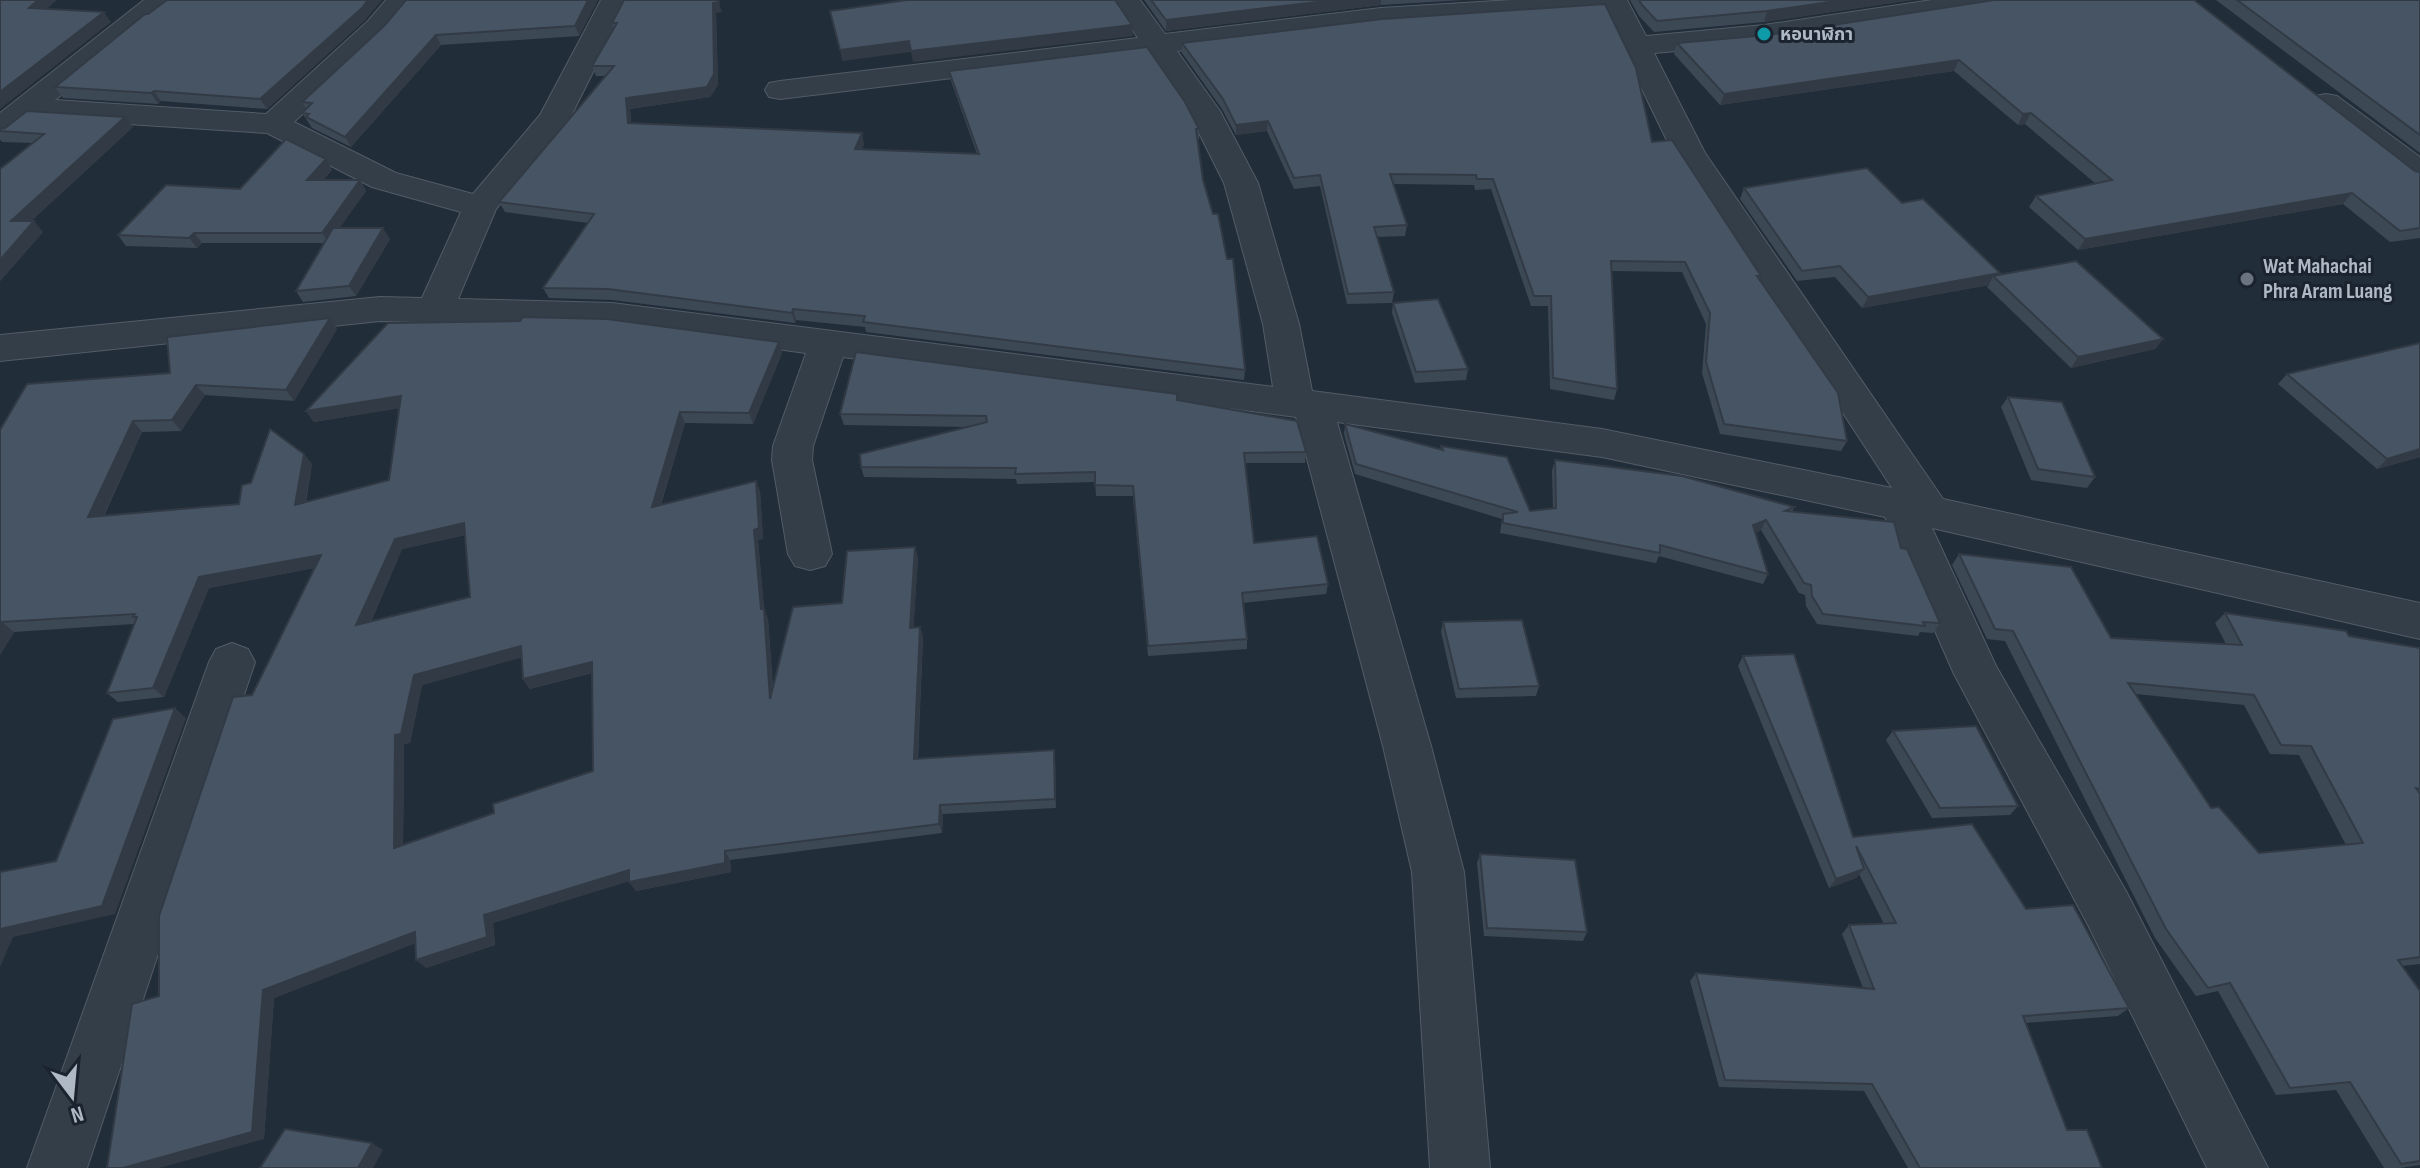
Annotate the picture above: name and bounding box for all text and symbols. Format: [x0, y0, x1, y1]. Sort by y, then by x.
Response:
place label: หอนาฬิกา [1780, 24, 1853, 45]
marker: หอนาฬิกา [1755, 25, 1773, 43]
place label: Wat Mahachai Phra Aram Luang [2263, 253, 2392, 305]
marker: Wat Mahachai Phra Aram Luang [2238, 270, 2256, 288]
north arrow [32, 1056, 112, 1136]
text: N [68, 1099, 86, 1128]

